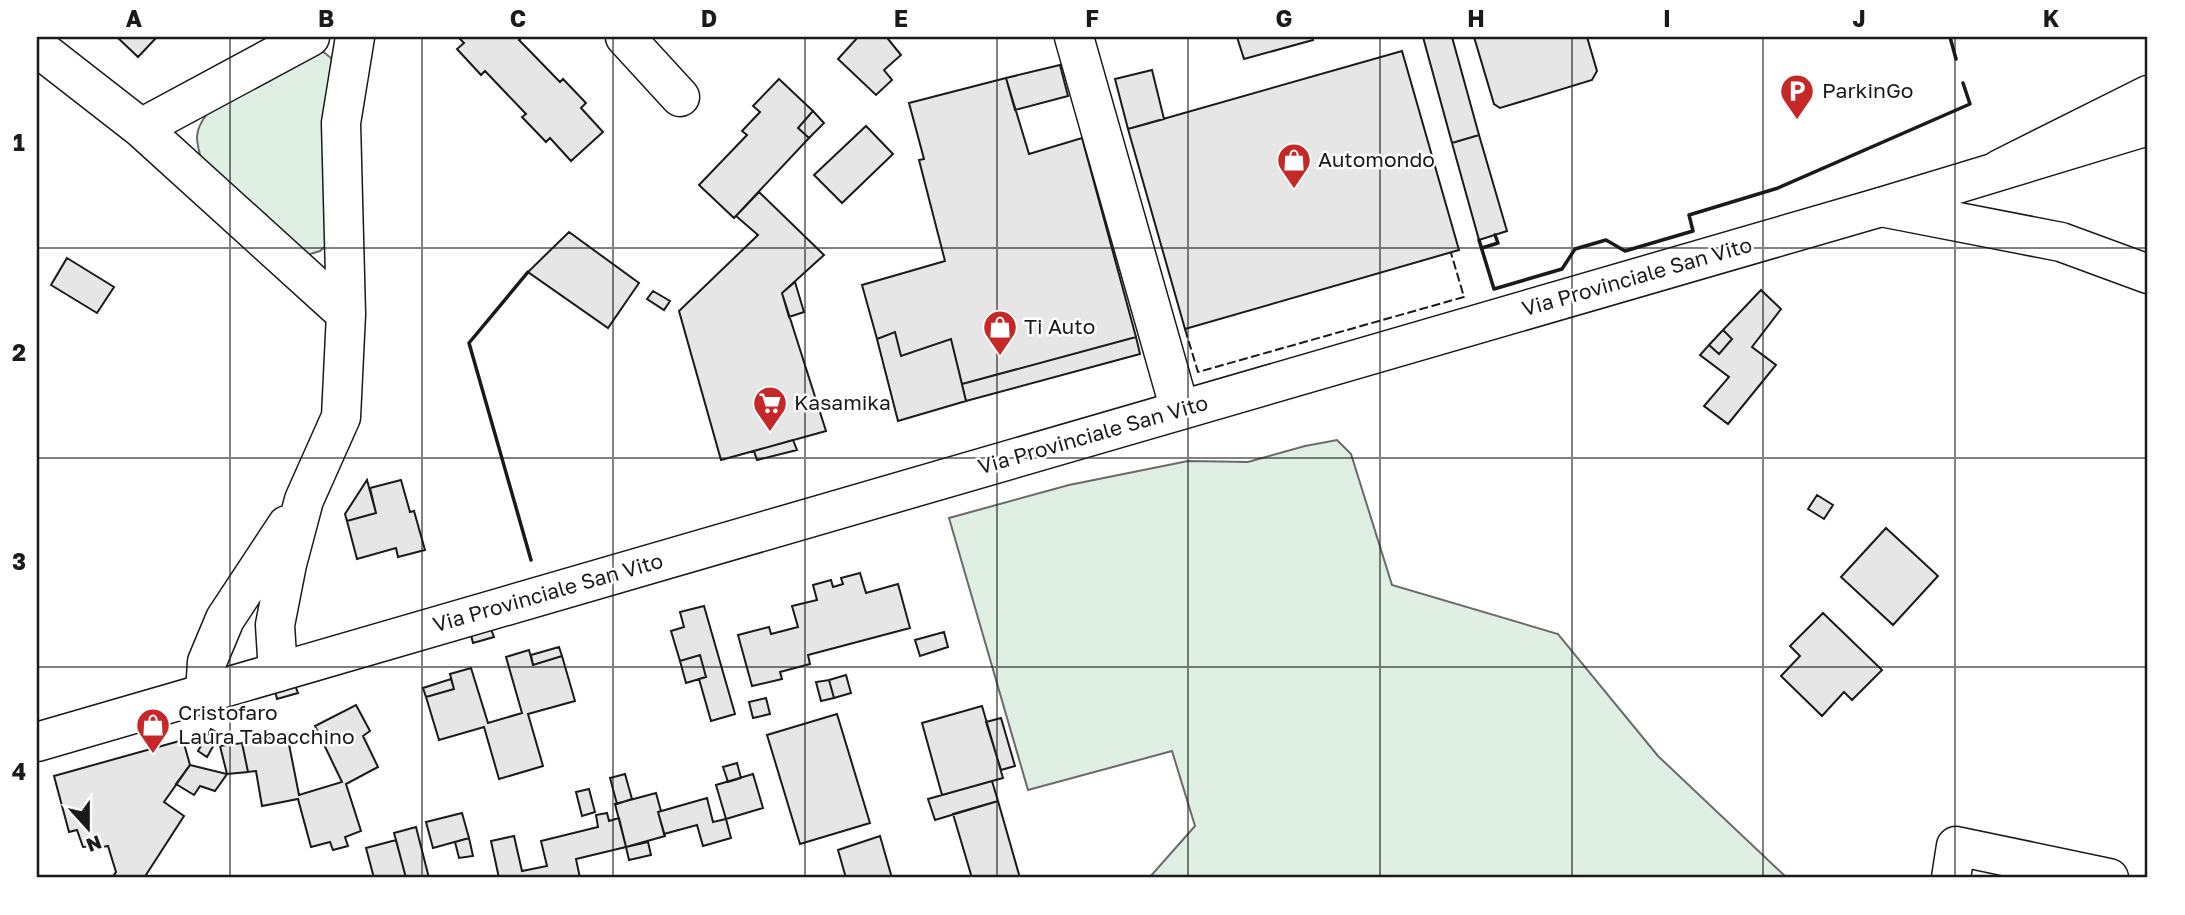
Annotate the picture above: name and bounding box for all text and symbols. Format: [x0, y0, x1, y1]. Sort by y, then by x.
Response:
text: A [126, 4, 143, 32]
text: B [318, 4, 334, 32]
text: C [510, 4, 526, 32]
text: D [701, 4, 717, 32]
text: E [894, 4, 908, 32]
text: F [1085, 4, 1099, 32]
text: G [1276, 4, 1292, 32]
text: H [1467, 4, 1485, 32]
text: I [1663, 4, 1671, 32]
text: J [1852, 4, 1866, 32]
text: K [2043, 4, 2060, 32]
parking icon: ParkinGo [1778, 72, 1816, 121]
place label: ParkinGo [1822, 77, 1913, 103]
text: 1 [13, 128, 25, 156]
shop icon: Automondo [1275, 141, 1313, 190]
place label: Automondo [1318, 146, 1435, 172]
street label: Via Provinciale San Vito [1519, 231, 1755, 321]
shop icon: Ti Auto [981, 308, 1019, 357]
place label: Ti Auto [1024, 313, 1095, 339]
text: 2 [12, 338, 26, 366]
supermarket icon: Kasamika [751, 384, 789, 433]
place label: Kasamika [794, 389, 891, 415]
street label: Via Provinciale San Vito [975, 389, 1211, 479]
text: 3 [12, 547, 26, 575]
street label: Via Provinciale San Vito [430, 547, 666, 637]
place label: Cristofaro Laura Tabacchino [178, 699, 355, 749]
shop icon: Cristofaro Laura Tabacchino [134, 706, 172, 755]
text: 4 [12, 757, 26, 785]
north arrow [52, 792, 122, 862]
text: N [83, 831, 105, 858]

